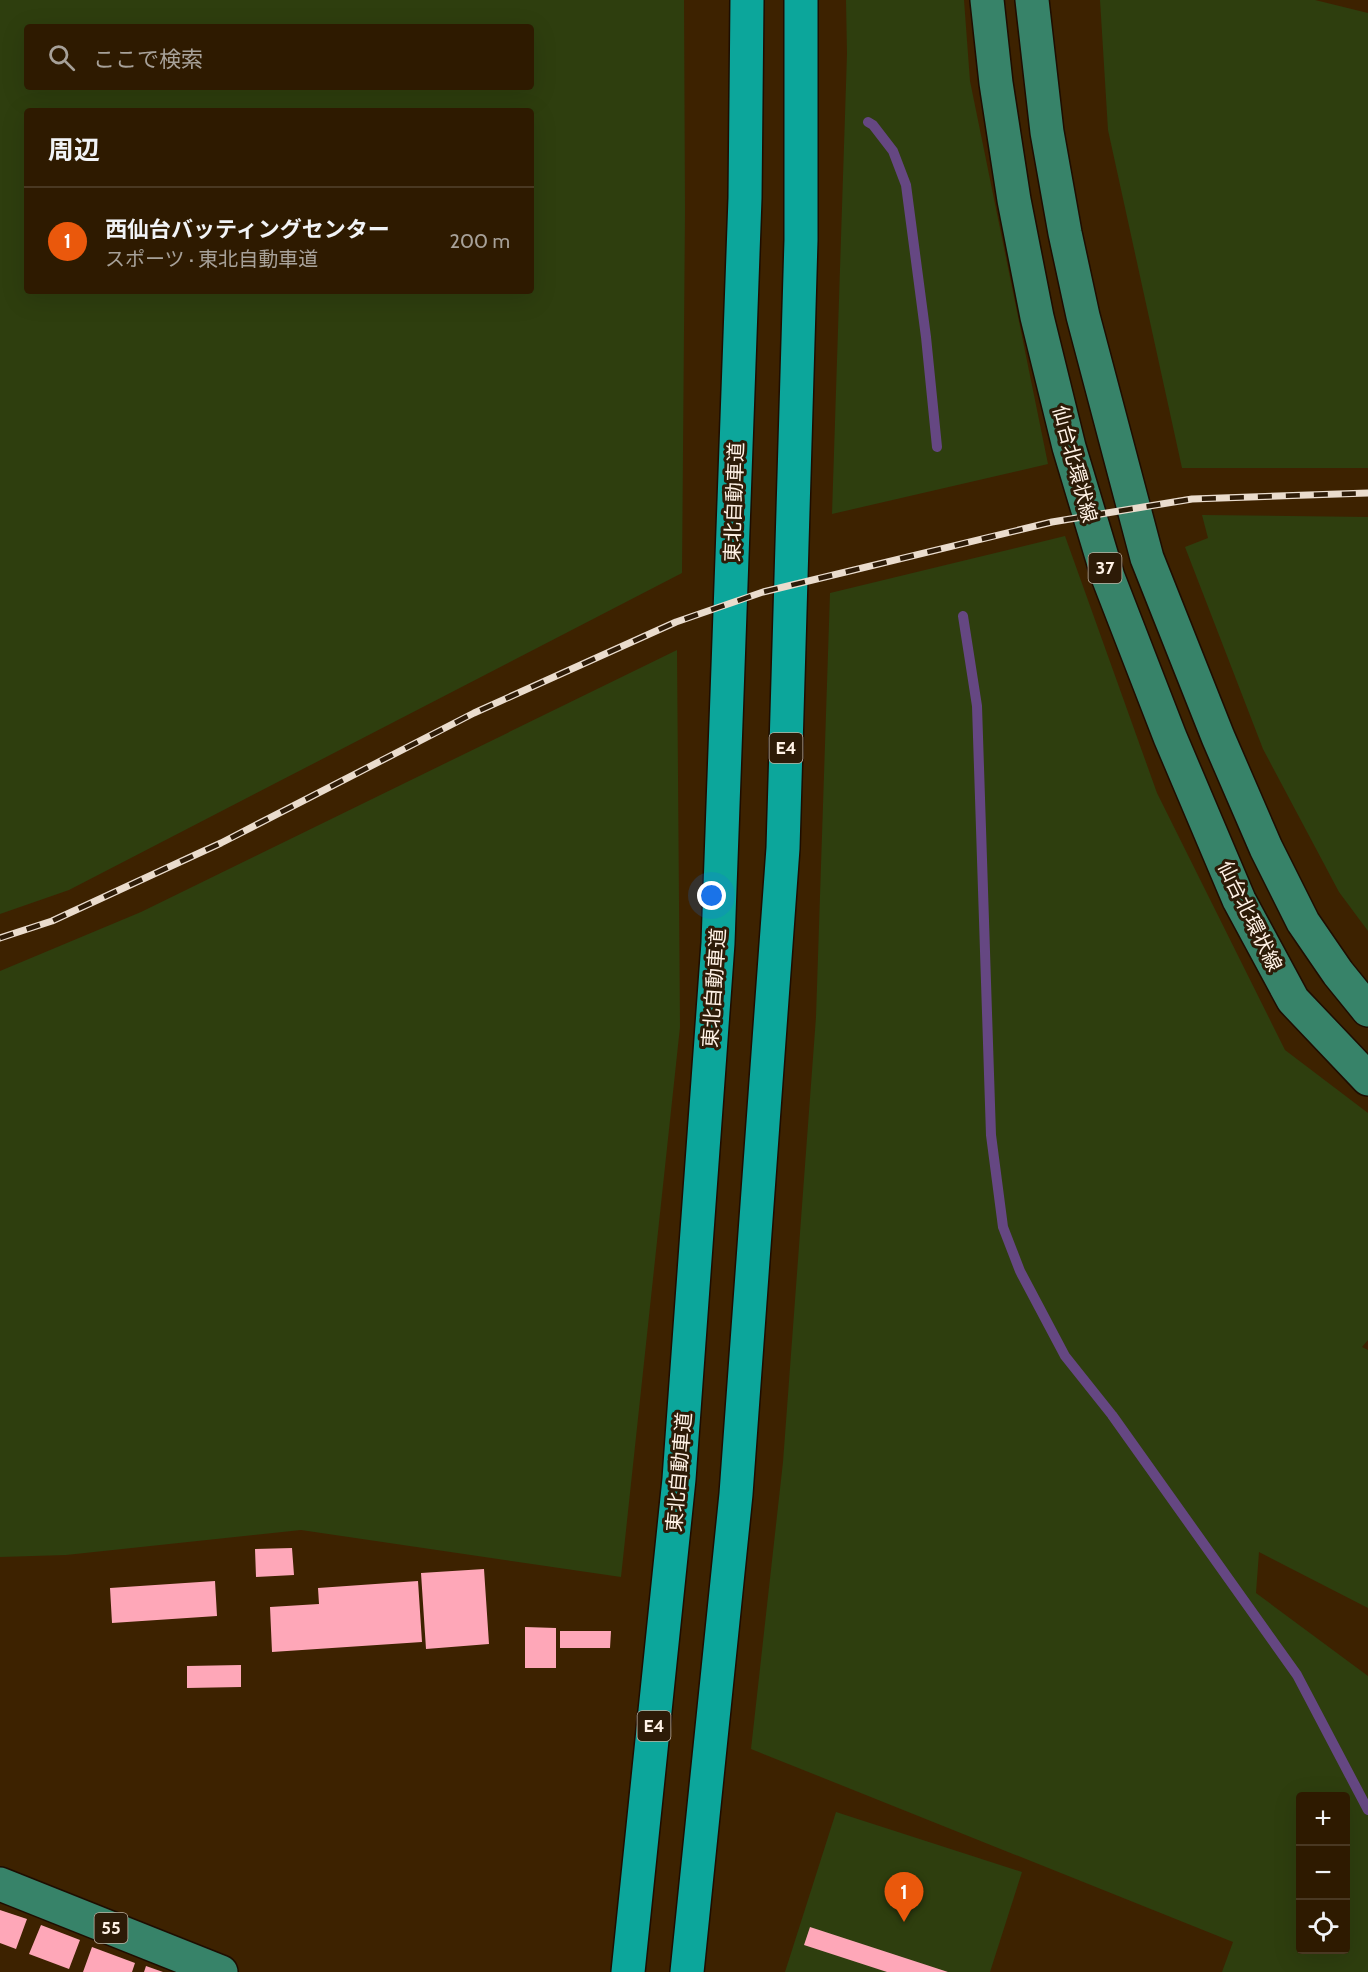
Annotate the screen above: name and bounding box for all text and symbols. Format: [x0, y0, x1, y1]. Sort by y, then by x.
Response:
search box [24, 24, 534, 90]
icon: search [45, 41, 78, 74]
text: ここで検索 [93, 46, 203, 73]
text: 周辺 [48, 134, 100, 166]
text: 西仙台バッティングセンター [105, 216, 390, 243]
text: 1 [64, 229, 71, 253]
text: 200 m [450, 229, 510, 253]
text: スポーツ · 東北自動車道 [105, 247, 318, 271]
street label: 仙台北環状線 [1048, 403, 1102, 525]
street label: 東北自動車道 [720, 442, 748, 562]
road number: 37 [1088, 553, 1122, 583]
road number: E4 [770, 733, 802, 763]
street label: 仙台北環状線 [1213, 857, 1287, 975]
your location [697, 881, 726, 910]
street label: 東北自動車道 [698, 927, 730, 1049]
street label: 東北自動車道 [662, 1411, 696, 1533]
road number: E4 [638, 1711, 670, 1741]
map controls [1296, 1792, 1350, 1954]
button: + [1296, 1792, 1350, 1846]
button: − [1296, 1846, 1350, 1900]
pin: 1 [884, 1872, 924, 1922]
button: locate [1296, 1900, 1350, 1954]
road number: 55 [94, 1913, 128, 1943]

